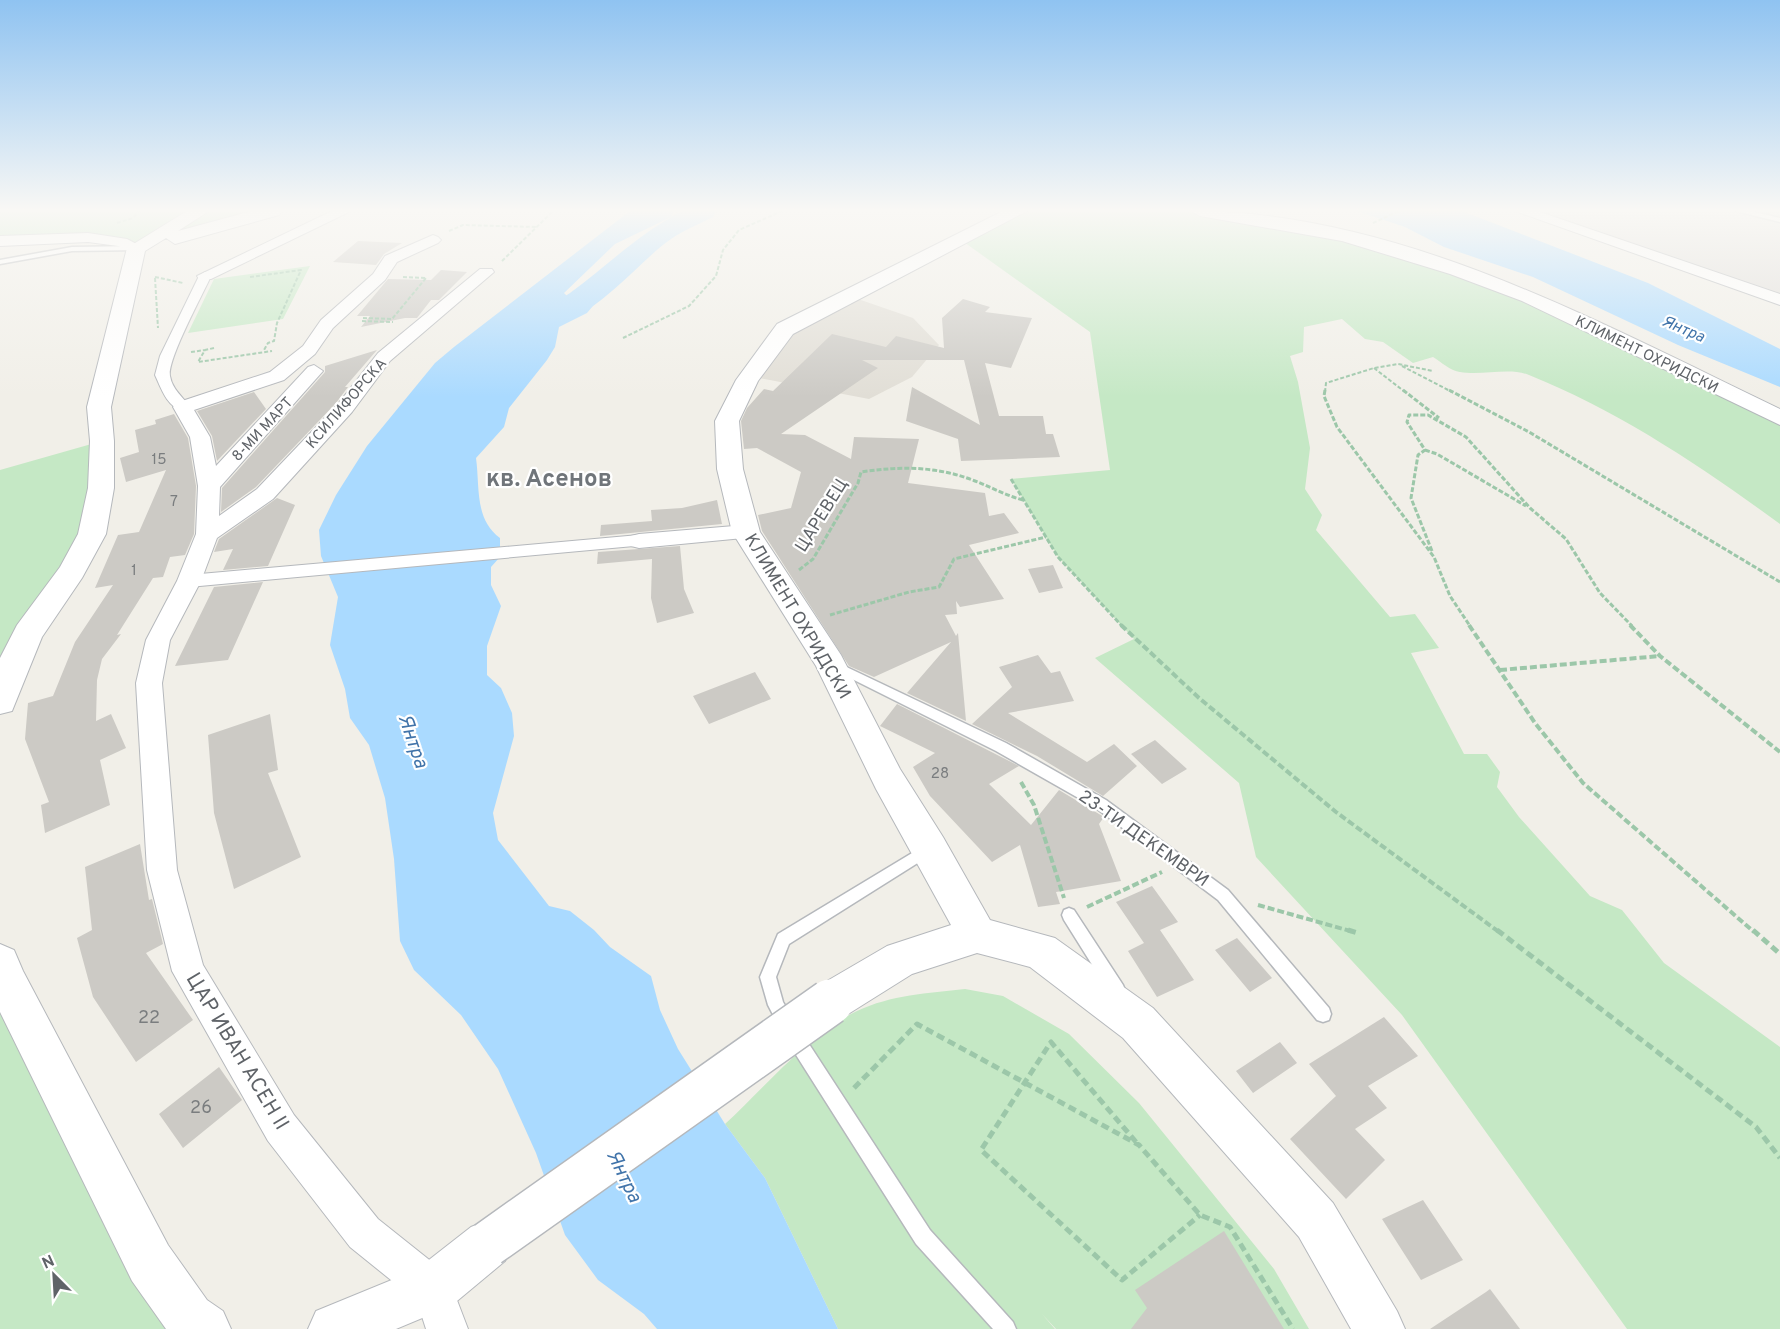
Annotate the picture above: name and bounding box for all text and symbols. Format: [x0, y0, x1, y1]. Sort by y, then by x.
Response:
street label: КЛИМЕНТ ОХРИДСКИ [1571, 312, 1721, 398]
water label: Янтра [1659, 312, 1708, 348]
street label: КСИЛИФОРСКА [303, 355, 392, 453]
street label: 8-МИ МАРТ [228, 394, 298, 466]
house number: 15 [152, 451, 166, 470]
district label: кв. Асенов [486, 465, 612, 495]
street label: ЦАРЕВЕЦ [791, 475, 854, 557]
house number: 7 [170, 493, 178, 512]
street label: КЛИМЕНТ ОХРИДСКИ [738, 530, 855, 704]
house number: 1 [131, 562, 137, 581]
water label: Янтра [391, 711, 434, 772]
house number: 28 [931, 765, 949, 784]
street label: 23-ТИ ДЕКЕМВРИ [1073, 786, 1213, 893]
street label: ЦАР ИВАН АСЕН II [179, 968, 294, 1136]
house number: 22 [138, 1007, 160, 1030]
house number: 26 [190, 1097, 212, 1120]
water label: Янтра [599, 1146, 647, 1208]
north arrow [24, 1245, 84, 1305]
text: N [39, 1252, 58, 1275]

